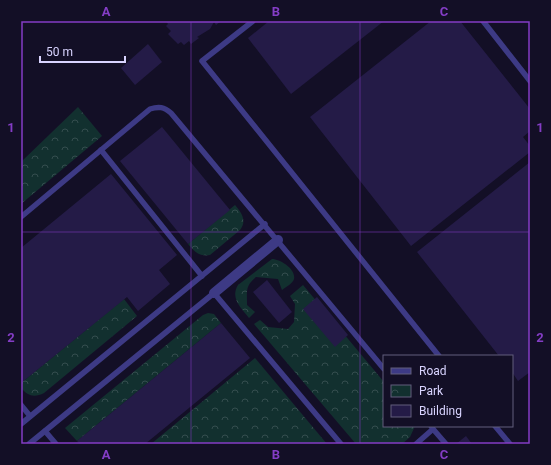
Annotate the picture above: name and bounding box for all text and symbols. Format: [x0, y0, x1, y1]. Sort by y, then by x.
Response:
text: A [102, 4, 111, 19]
text: B [272, 4, 280, 19]
text: C [440, 4, 449, 19]
scale bar [40, 38, 125, 64]
text: 50 m [46, 45, 73, 59]
text: 1 [7, 120, 15, 135]
text: 1 [536, 120, 544, 135]
text: 2 [7, 330, 15, 345]
text: 2 [536, 330, 544, 345]
legend [383, 355, 513, 427]
text: Road [419, 364, 447, 378]
text: Park [419, 384, 444, 398]
text: Building [419, 404, 462, 418]
text: A [102, 447, 111, 462]
text: B [272, 447, 280, 462]
text: C [440, 447, 449, 462]

